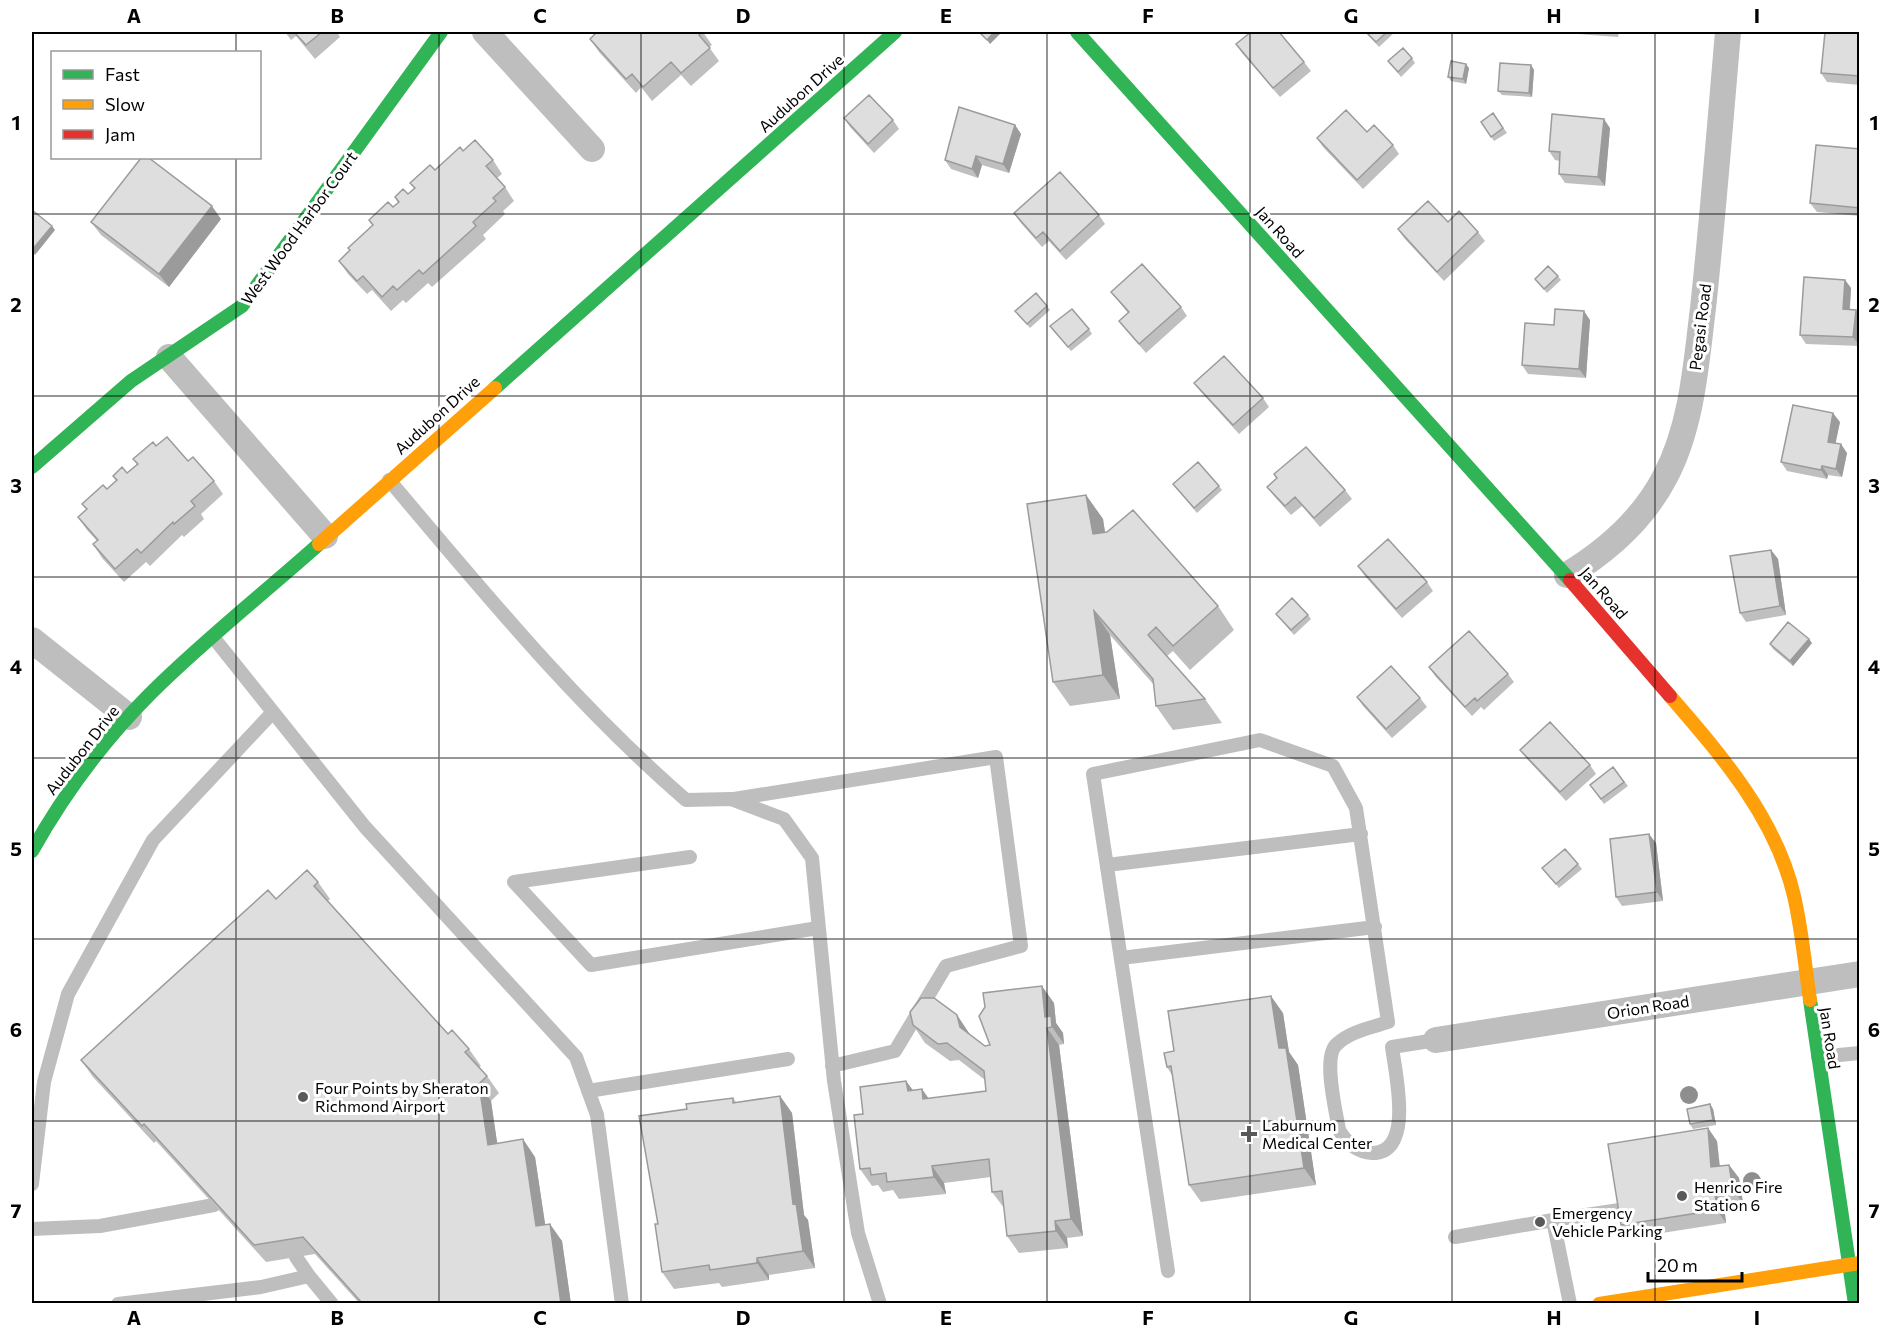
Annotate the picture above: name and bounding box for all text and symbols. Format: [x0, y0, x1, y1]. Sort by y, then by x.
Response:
text: A [127, 3, 141, 27]
text: B [330, 3, 344, 27]
text: C [533, 3, 547, 27]
text: D [736, 3, 750, 27]
text: E [940, 3, 952, 27]
text: F [1142, 3, 1154, 27]
text: G [1344, 3, 1358, 27]
text: H [1547, 3, 1562, 27]
text: I [1754, 3, 1760, 27]
street label: Audubon Drive [754, 49, 847, 136]
legend [51, 51, 261, 159]
text: Fast [105, 63, 140, 85]
text: Slow [105, 93, 145, 115]
text: 1 [11, 110, 21, 134]
text: 1 [1869, 110, 1879, 134]
text: Jam [105, 123, 135, 145]
street label: West Wood Harbor Court [237, 147, 361, 308]
street label: Jan Road [1252, 202, 1308, 261]
street label: Pegasi Road [1685, 283, 1714, 371]
text: 2 [10, 292, 22, 316]
text: 2 [1868, 292, 1880, 316]
street label: Audubon Drive [390, 371, 483, 458]
text: 3 [10, 473, 22, 497]
text: 3 [1868, 473, 1880, 497]
street label: Jan Road [1577, 563, 1632, 623]
text: 4 [10, 654, 22, 678]
text: 4 [1868, 654, 1880, 678]
street label: Audubon Drive [41, 701, 122, 798]
text: 5 [10, 836, 22, 860]
text: 5 [1868, 836, 1880, 860]
street label: Orion Road [1606, 991, 1690, 1022]
street label: Jan Road [1816, 1006, 1845, 1070]
text: 6 [10, 1017, 22, 1041]
text: 6 [1868, 1017, 1880, 1041]
place label: Four Points by Sheraton Richmond Airport [315, 1078, 489, 1115]
marker: Four Points by Sheraton Richmond Airport [296, 1090, 310, 1104]
place label: Laburnum Medical Center [1262, 1115, 1373, 1152]
marker: Laburnum Medical Center [1240, 1125, 1258, 1143]
place label: Henrico Fire Station 6 [1694, 1177, 1782, 1214]
marker: Henrico Fire Station 6 [1675, 1189, 1689, 1203]
text: 7 [11, 1198, 22, 1222]
text: 7 [1869, 1198, 1880, 1222]
place label: Emergency Vehicle Parking [1552, 1203, 1663, 1240]
marker: Emergency Vehicle Parking [1533, 1215, 1547, 1229]
scale bar [1648, 1245, 1742, 1283]
text: 20 m [1657, 1254, 1698, 1276]
text: A [127, 1305, 141, 1329]
text: B [330, 1305, 344, 1329]
text: C [533, 1305, 547, 1329]
text: D [736, 1305, 750, 1329]
text: E [940, 1305, 952, 1329]
text: F [1142, 1305, 1154, 1329]
text: G [1344, 1305, 1358, 1329]
text: H [1547, 1305, 1562, 1329]
text: I [1754, 1305, 1760, 1329]

